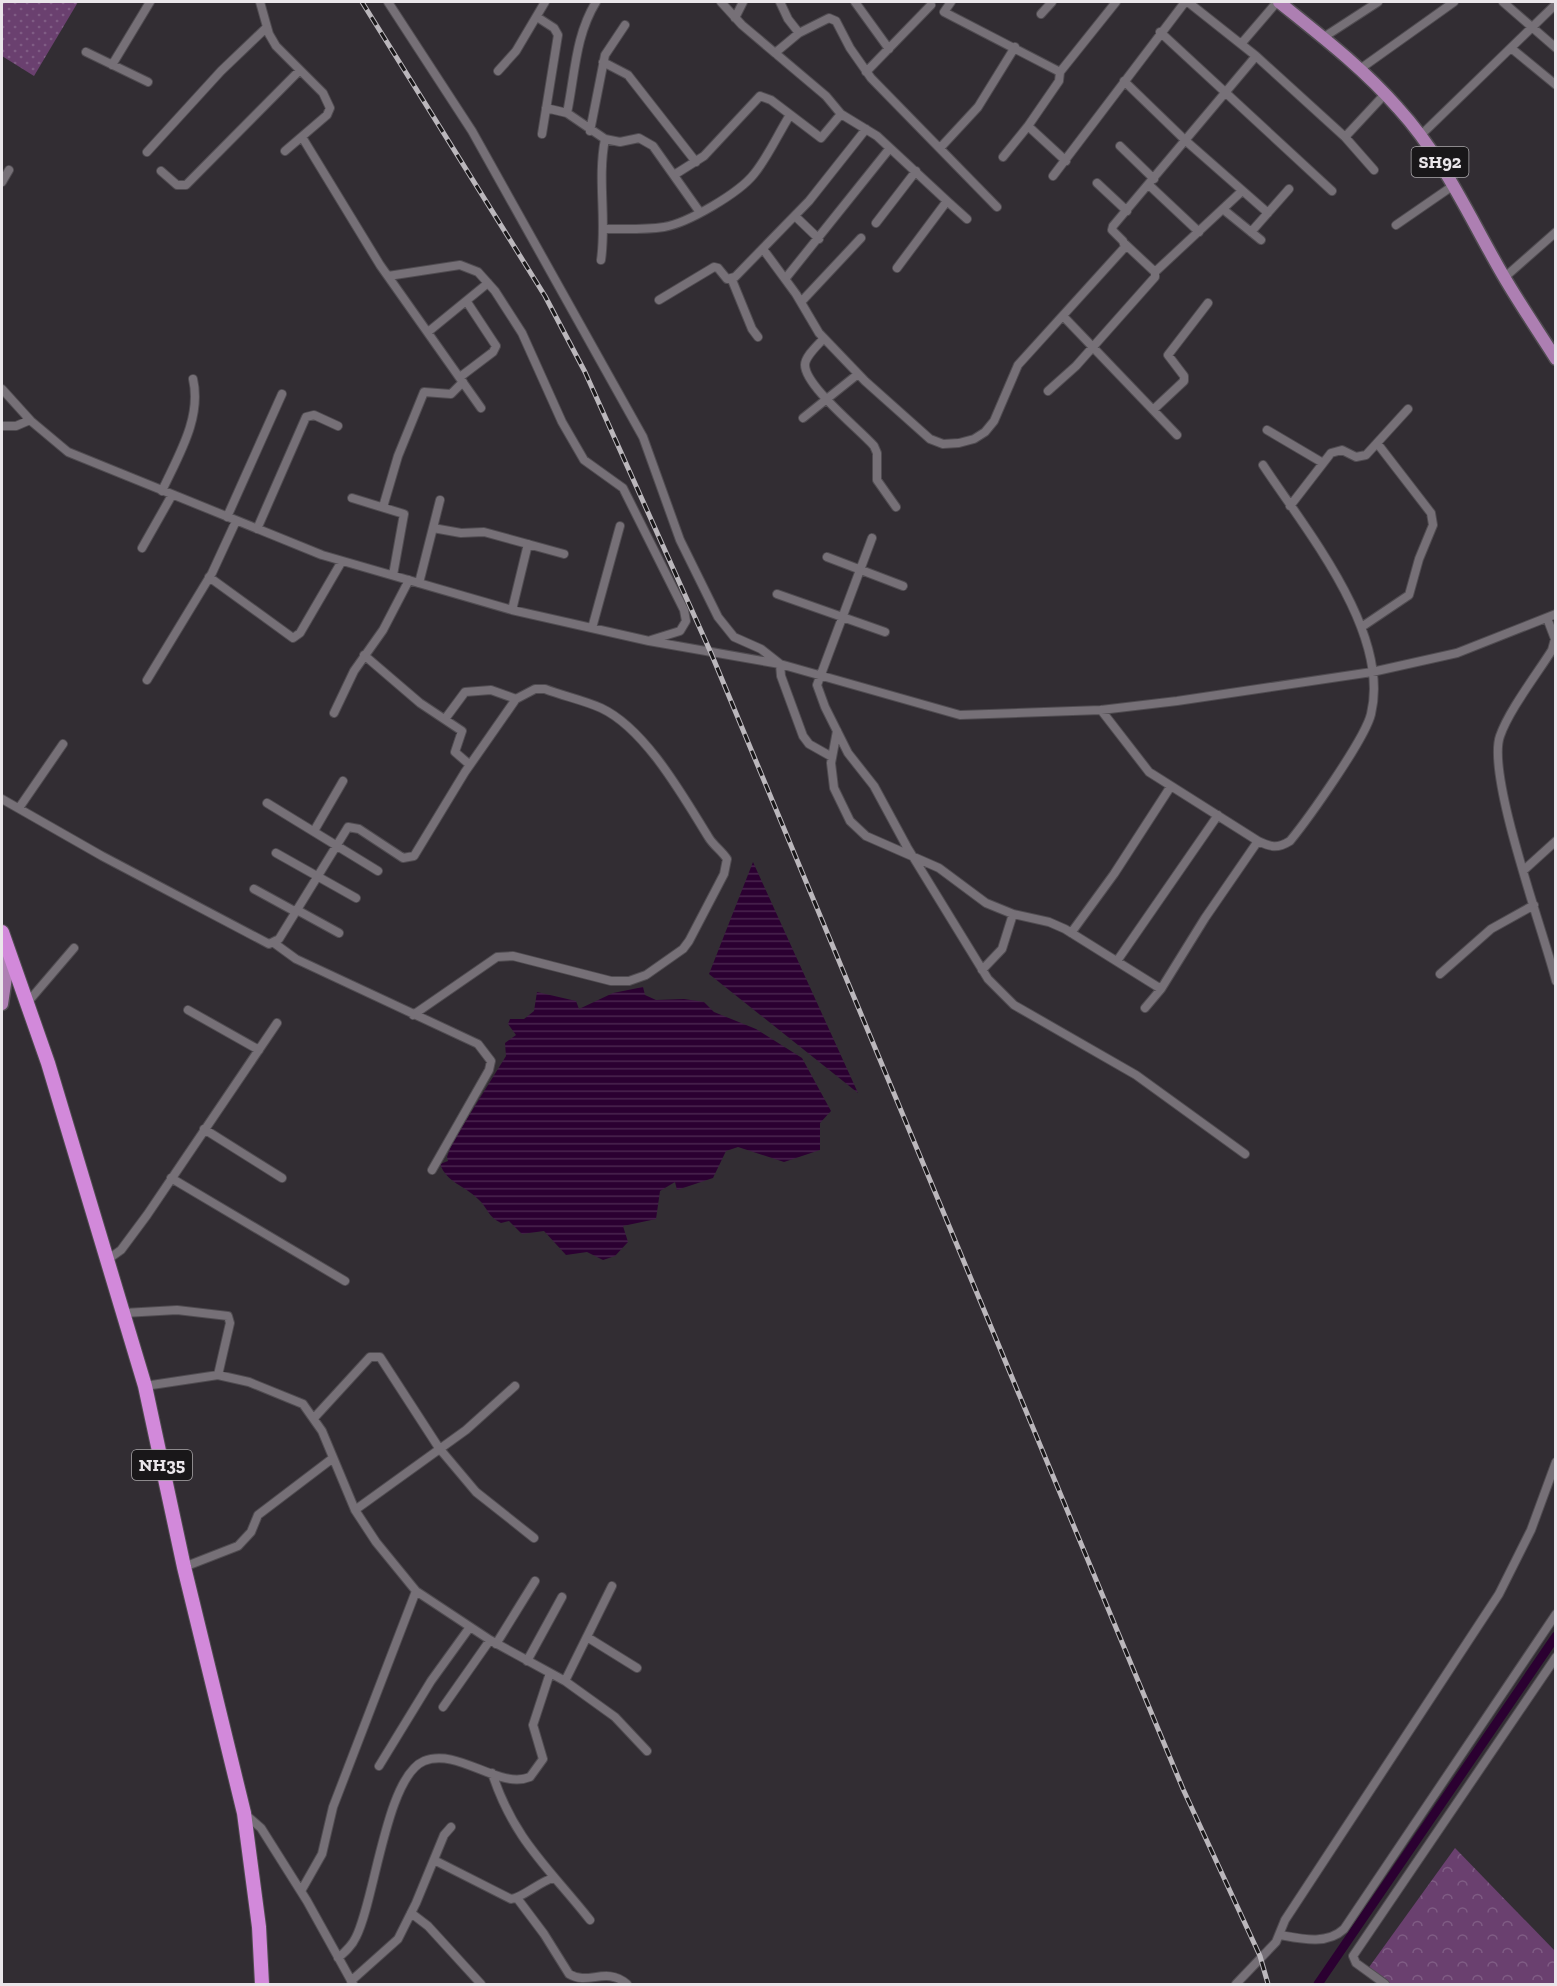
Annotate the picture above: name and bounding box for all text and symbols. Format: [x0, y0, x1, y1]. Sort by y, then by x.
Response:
road number: SH92 [1412, 147, 1468, 177]
road number: NH35 [132, 1450, 192, 1480]

